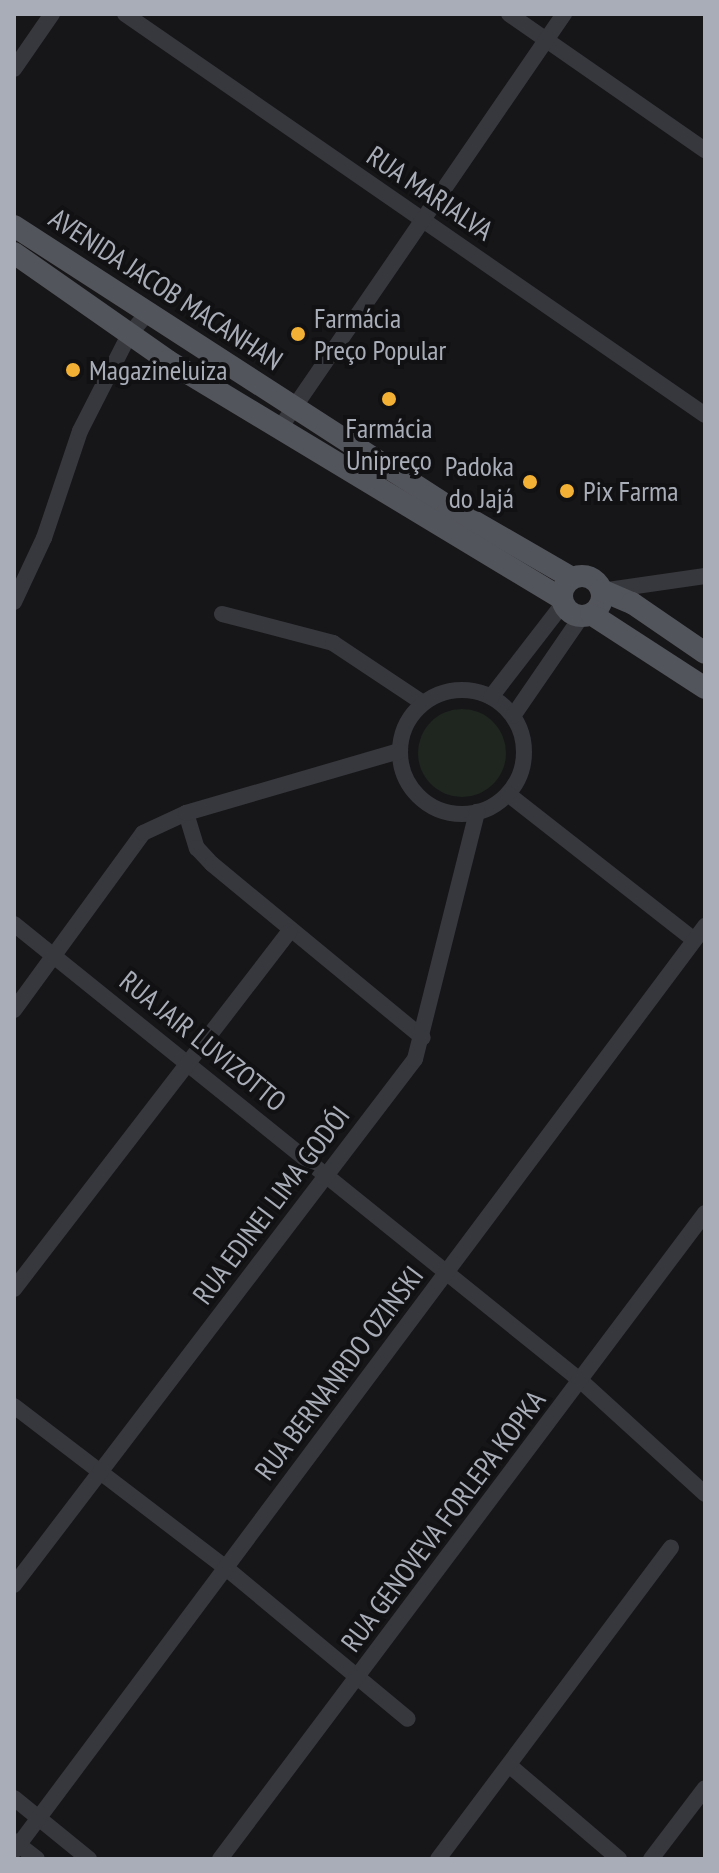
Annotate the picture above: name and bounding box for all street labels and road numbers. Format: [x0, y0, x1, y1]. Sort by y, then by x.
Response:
street label: RUA MARIALVA [360, 138, 500, 248]
street label: AVENIDA JACOB MACANHAN [43, 201, 289, 377]
street label: RUA JAIR LUVIZOTTO [113, 963, 293, 1119]
street label: RUA EDINEI LIMA GODÓI [185, 1099, 357, 1311]
street label: RUA BERNANRDO OZINSKI [247, 1259, 431, 1487]
street label: RUA GENOVEVA FORLEPA KOPKA [333, 1383, 553, 1659]

